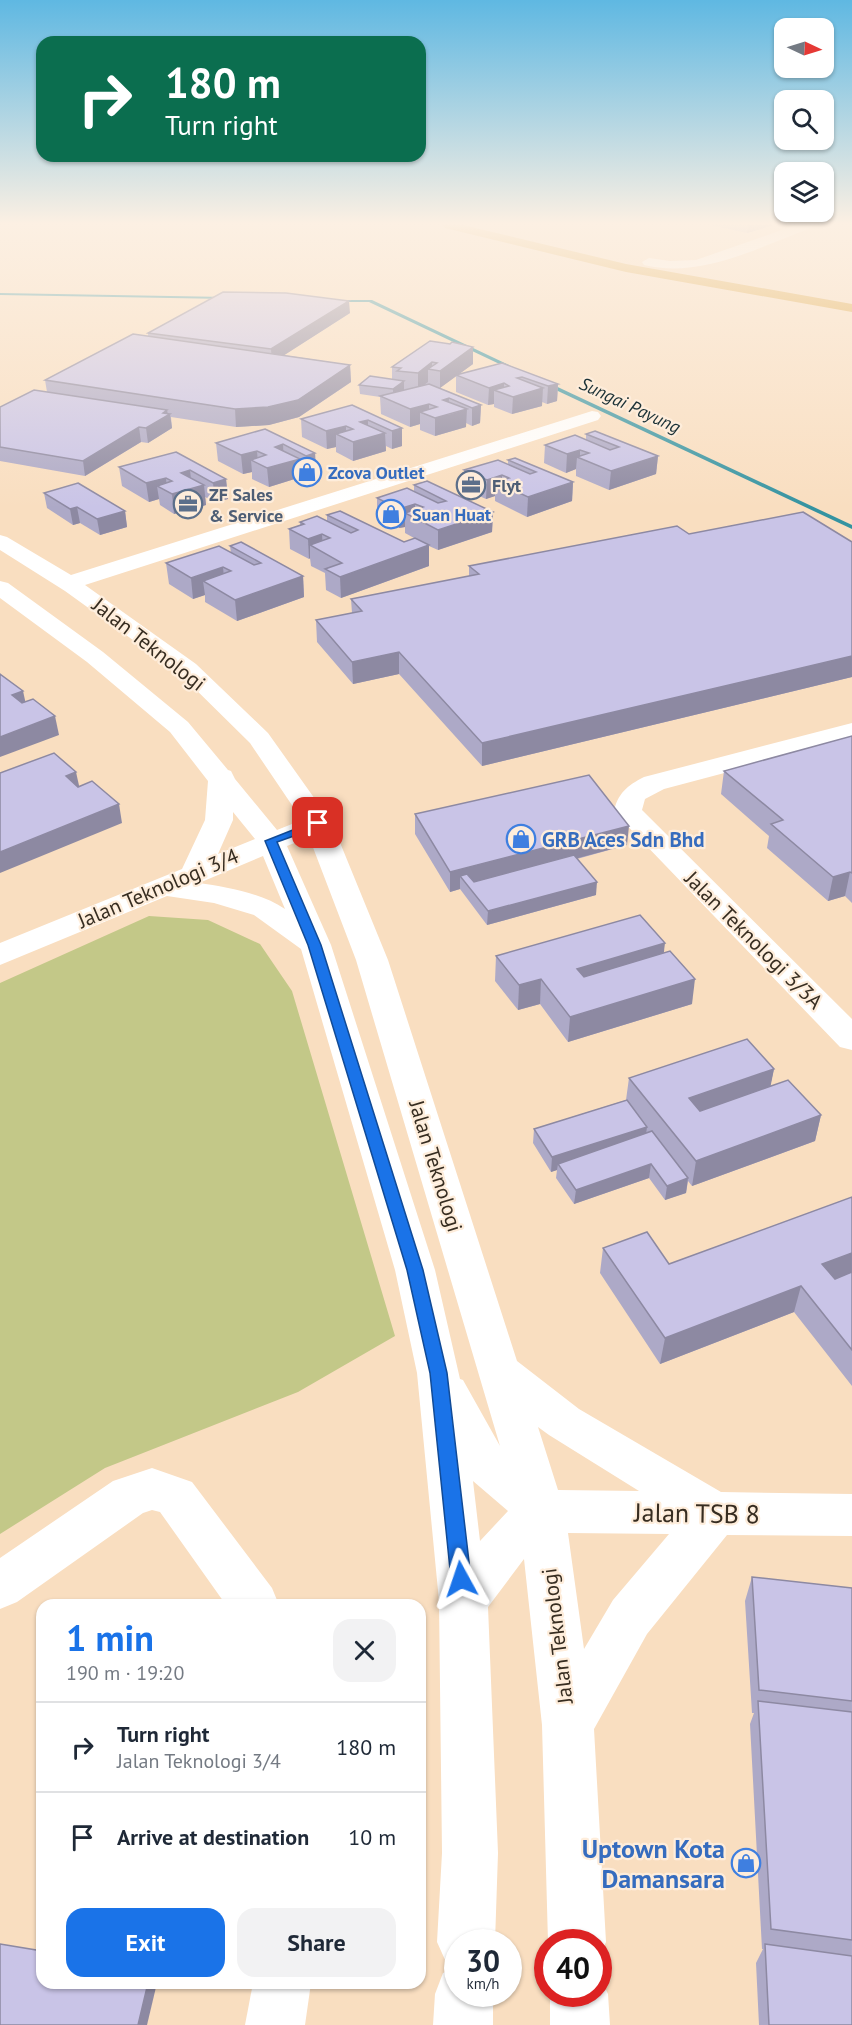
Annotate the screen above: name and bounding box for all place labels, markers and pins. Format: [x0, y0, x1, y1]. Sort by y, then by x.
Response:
shop icon: Zcova Outlet [291, 456, 323, 488]
place label: Zcova Outlet [328, 461, 425, 484]
office icon: Flyt [455, 469, 487, 501]
place label: Flyt [492, 474, 522, 497]
place label: ZF Sales & Service [209, 483, 283, 527]
office icon: ZF Sales & Service [172, 488, 204, 520]
shop icon: Suan Huat [375, 498, 407, 530]
place label: Suan Huat [412, 503, 492, 526]
pin [292, 797, 343, 848]
shop icon: GRB Aces Sdn Bhd [505, 823, 537, 855]
place label: GRB Aces Sdn Bhd [542, 826, 705, 853]
place label: Uptown Kota Damansara [582, 1832, 725, 1895]
shop icon: Uptown Kota Damansara [730, 1847, 762, 1879]

